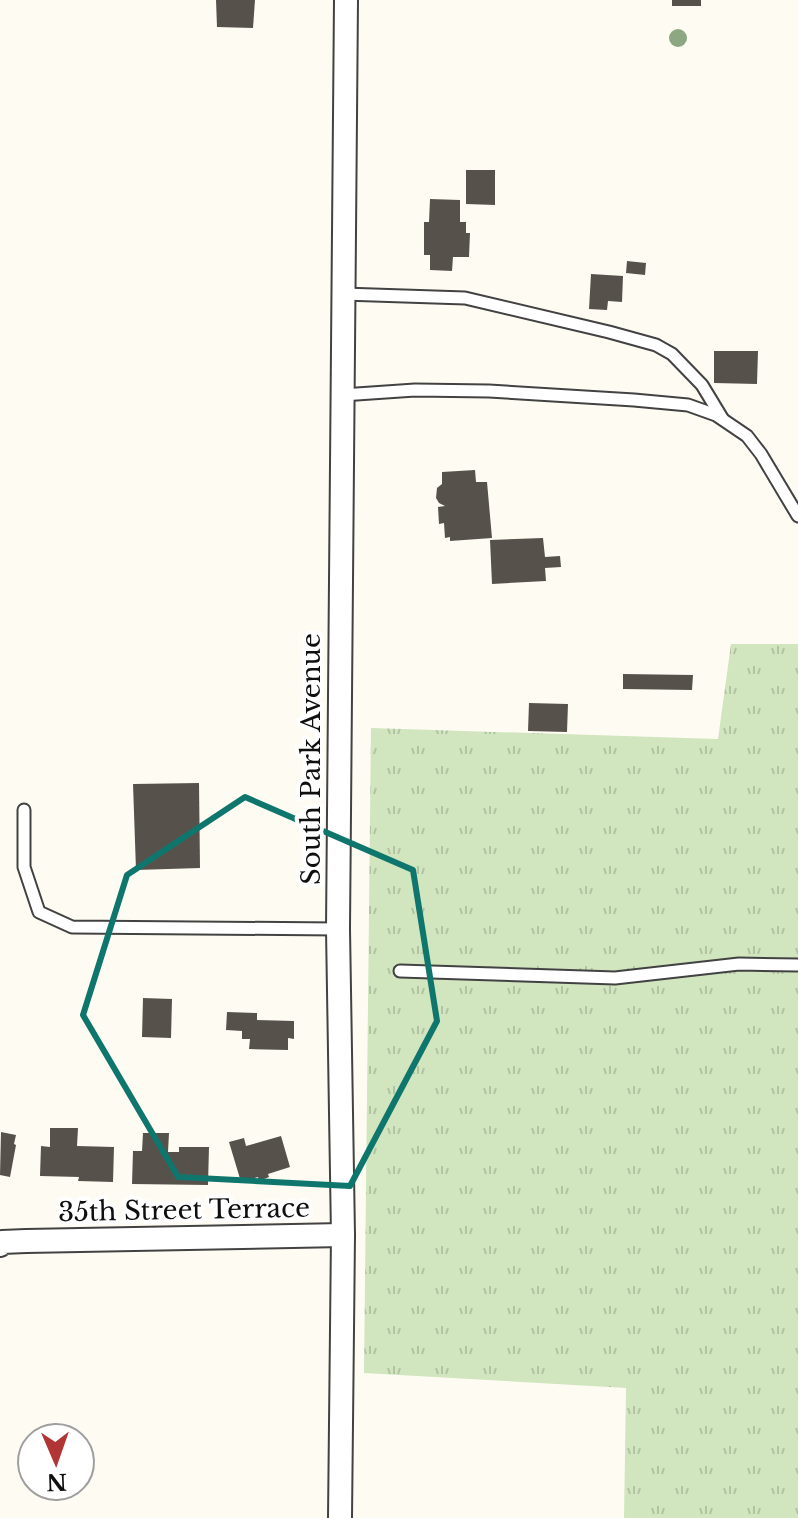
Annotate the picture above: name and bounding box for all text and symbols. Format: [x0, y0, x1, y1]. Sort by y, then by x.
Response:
street label: South Park Avenue [295, 633, 327, 885]
street label: 35th Street Terrace [58, 1192, 310, 1228]
north arrow [16, 1422, 96, 1502]
text: N [46, 1468, 67, 1495]

